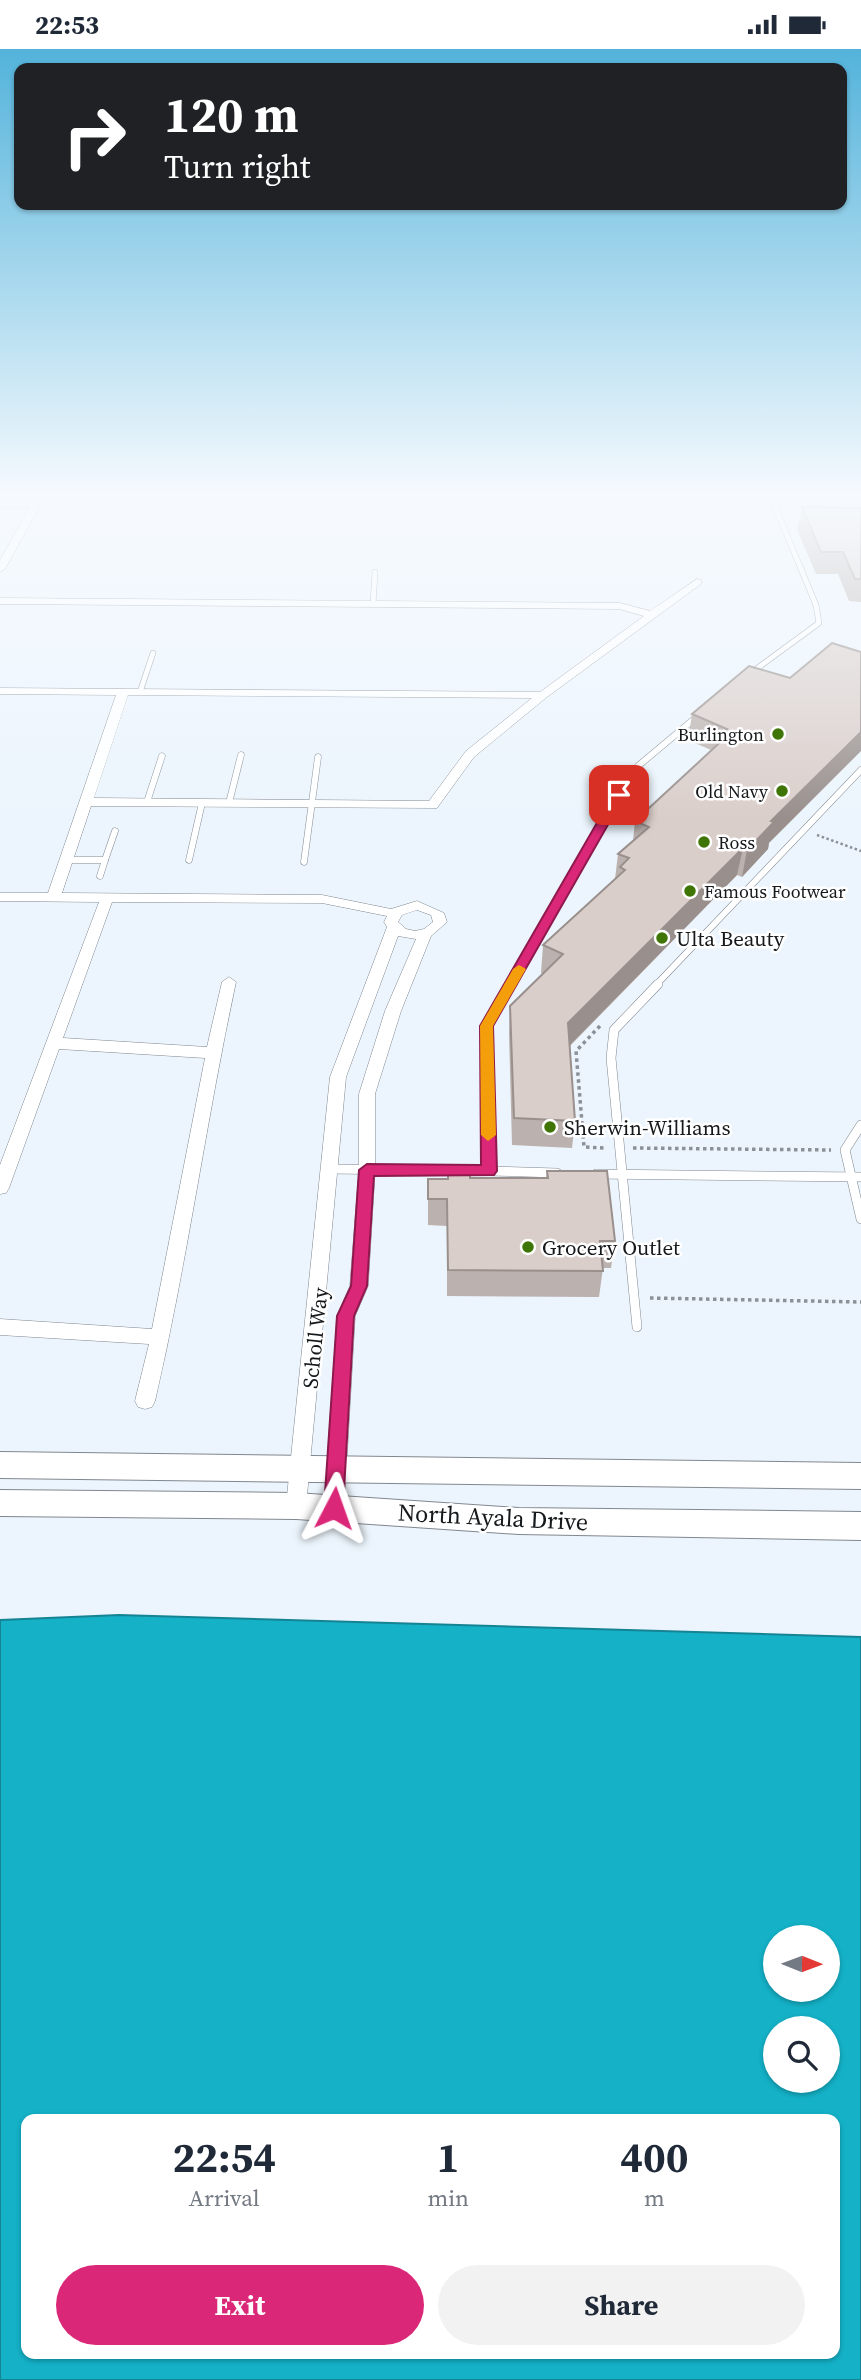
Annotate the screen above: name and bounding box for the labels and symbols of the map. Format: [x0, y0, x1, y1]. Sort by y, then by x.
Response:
place label: Burlington [678, 722, 764, 747]
marker: Burlington [770, 726, 786, 742]
pin [589, 765, 649, 825]
place label: Old Navy [695, 779, 769, 804]
marker: Old Navy [774, 783, 790, 799]
place label: Ross [718, 830, 755, 855]
marker: Ross [696, 834, 712, 850]
place label: Famous Footwear [704, 879, 846, 904]
marker: Famous Footwear [682, 883, 698, 899]
place label: Ulta Beauty [676, 924, 784, 953]
marker: Ulta Beauty [654, 930, 670, 946]
place label: Sherwin-Williams [564, 1113, 731, 1142]
marker: Sherwin-Williams [542, 1119, 558, 1135]
place label: Grocery Outlet [542, 1233, 680, 1262]
marker: Grocery Outlet [520, 1239, 536, 1255]
street label: Scholl Way [295, 1286, 335, 1390]
position arrow [297, 1471, 371, 1545]
street label: North Ayala Drive [397, 1496, 589, 1538]
north arrow [763, 1925, 840, 2002]

